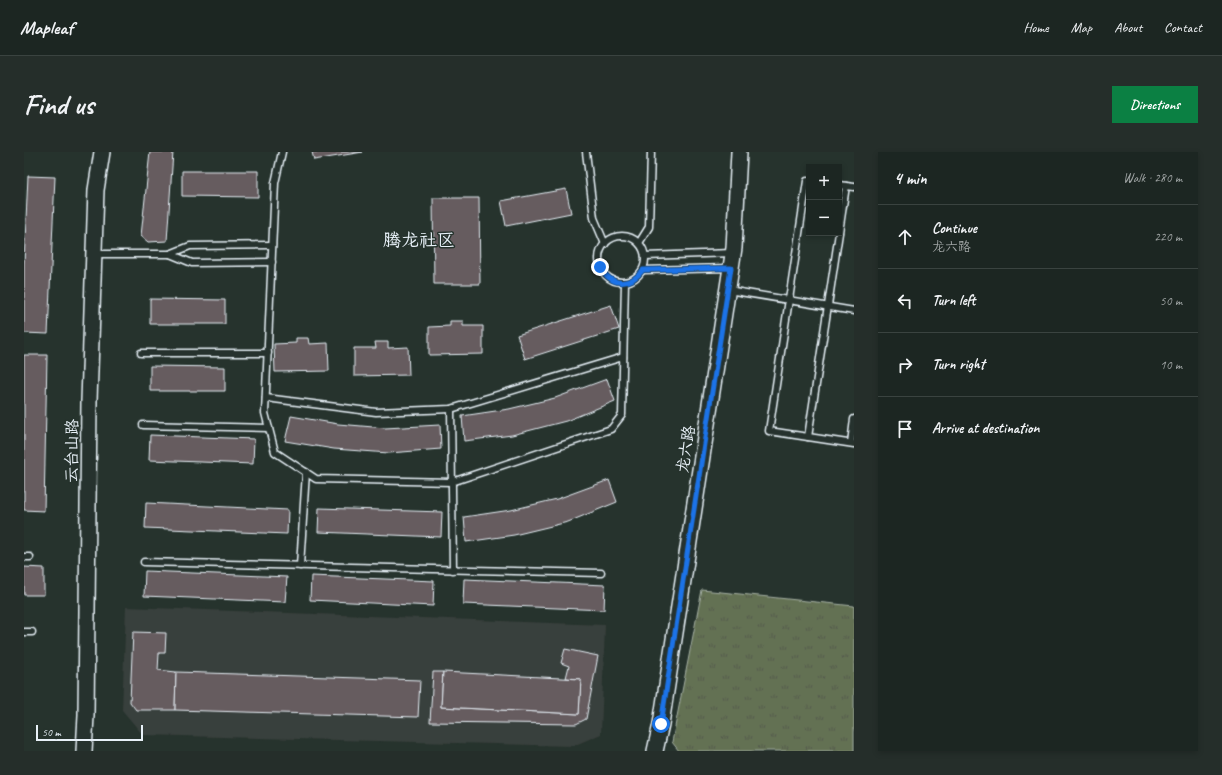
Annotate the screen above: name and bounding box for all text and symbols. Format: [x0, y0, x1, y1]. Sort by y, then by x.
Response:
text: Mapleaf [20, 16, 73, 40]
text: Home [1023, 19, 1049, 36]
text: Map [1071, 19, 1092, 36]
text: About [1114, 19, 1142, 36]
text: Contact [1164, 19, 1202, 36]
button: Directions [1112, 86, 1198, 123]
text: Find us [24, 87, 94, 122]
map controls [806, 164, 842, 236]
button: + [806, 164, 842, 200]
text: 4 min [894, 168, 927, 189]
text: Walk · 280 m [1123, 170, 1182, 186]
button: − [806, 200, 842, 236]
text: Continue [932, 219, 977, 238]
icon: ahead [894, 226, 916, 248]
district label: 腾龙社区 [383, 229, 455, 251]
text: 220 m [1154, 229, 1182, 245]
text: 龙六路 [932, 239, 971, 255]
route end [591, 258, 609, 276]
icon: left [894, 290, 916, 312]
text: Turn left [932, 291, 975, 310]
text: 50 m [1160, 293, 1182, 309]
icon: right [894, 354, 916, 376]
text: Turn right [932, 355, 985, 374]
text: 10 m [1160, 357, 1182, 373]
icon: arrive [894, 418, 916, 440]
street label: 云台山路 [61, 419, 83, 483]
text: Arrive at destination [932, 419, 1039, 438]
street label: 龙六路 [672, 424, 700, 474]
route start [652, 715, 670, 733]
scale bar [36, 723, 143, 742]
text: 50 m [42, 725, 61, 739]

